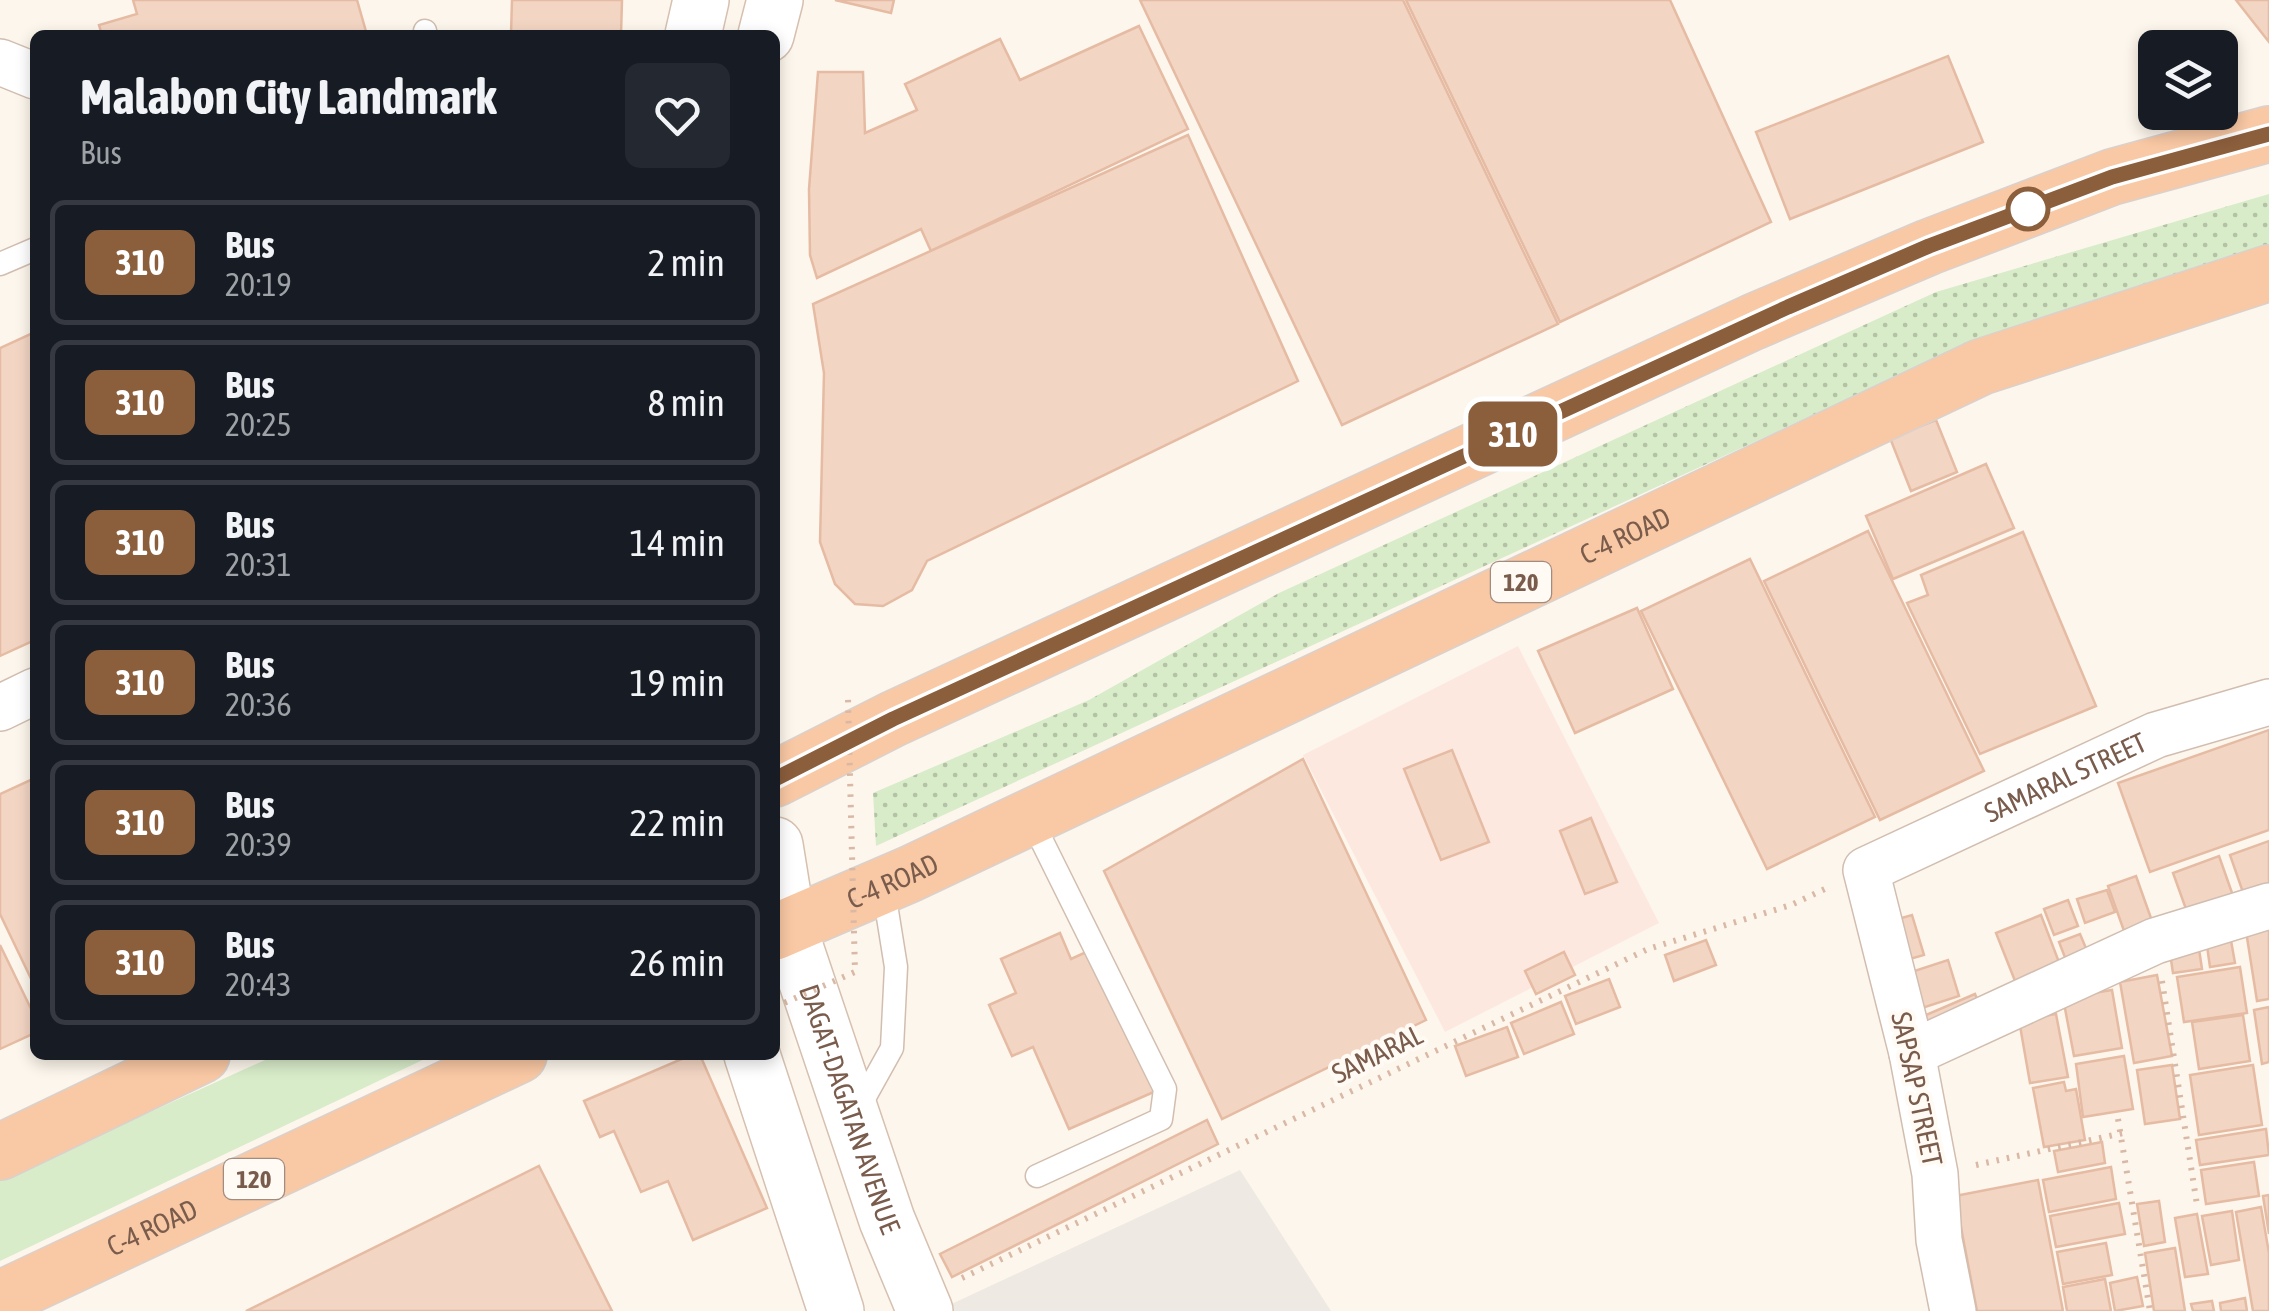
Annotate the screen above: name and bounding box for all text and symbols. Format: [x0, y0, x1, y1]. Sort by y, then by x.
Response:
map controls [2138, 30, 2238, 130]
button: layers [2138, 30, 2238, 130]
button: heart [625, 63, 730, 168]
text: Malabon City Landmark [80, 69, 497, 124]
text: Bus [80, 134, 122, 171]
unlabelled marker [2007, 188, 2049, 230]
text: Bus [225, 223, 275, 266]
text: 2 min [647, 241, 725, 284]
text: 310 [115, 242, 165, 282]
text: 20:19 [225, 266, 292, 303]
text: Bus [225, 363, 275, 406]
text: 8 min [647, 381, 725, 424]
text: 310 [115, 382, 165, 422]
line badge: 310 [1456, 402, 1570, 466]
text: 20:25 [225, 406, 292, 443]
text: 310 [1488, 414, 1538, 454]
street label: C-4 ROAD [1575, 500, 1675, 571]
text: Bus [225, 503, 275, 546]
text: 14 min [630, 521, 725, 564]
text: 310 [115, 522, 165, 562]
text: 20:31 [225, 546, 292, 583]
road number: 120 [1491, 562, 1551, 602]
text: Bus [225, 643, 275, 686]
text: 19 min [630, 661, 725, 704]
text: 310 [115, 662, 165, 702]
text: 20:36 [225, 686, 292, 723]
street label: SAMARAL STREET [1979, 726, 2151, 829]
text: Bus [225, 783, 275, 826]
text: 22 min [630, 801, 725, 844]
text: 310 [115, 802, 165, 842]
text: 20:39 [225, 826, 292, 863]
street label: C-4 ROAD [842, 847, 943, 915]
text: Bus [225, 923, 275, 966]
text: 26 min [630, 941, 725, 984]
text: 310 [115, 942, 165, 982]
text: 20:43 [225, 966, 292, 1003]
street label: DAGAT-DAGATAN AVENUE [793, 980, 907, 1238]
street label: SAPSAP STREET [1885, 1009, 1949, 1169]
street label: SAMARAL [1327, 1018, 1428, 1090]
road number: 120 [224, 1159, 284, 1199]
street label: C-4 ROAD [102, 1193, 202, 1262]

